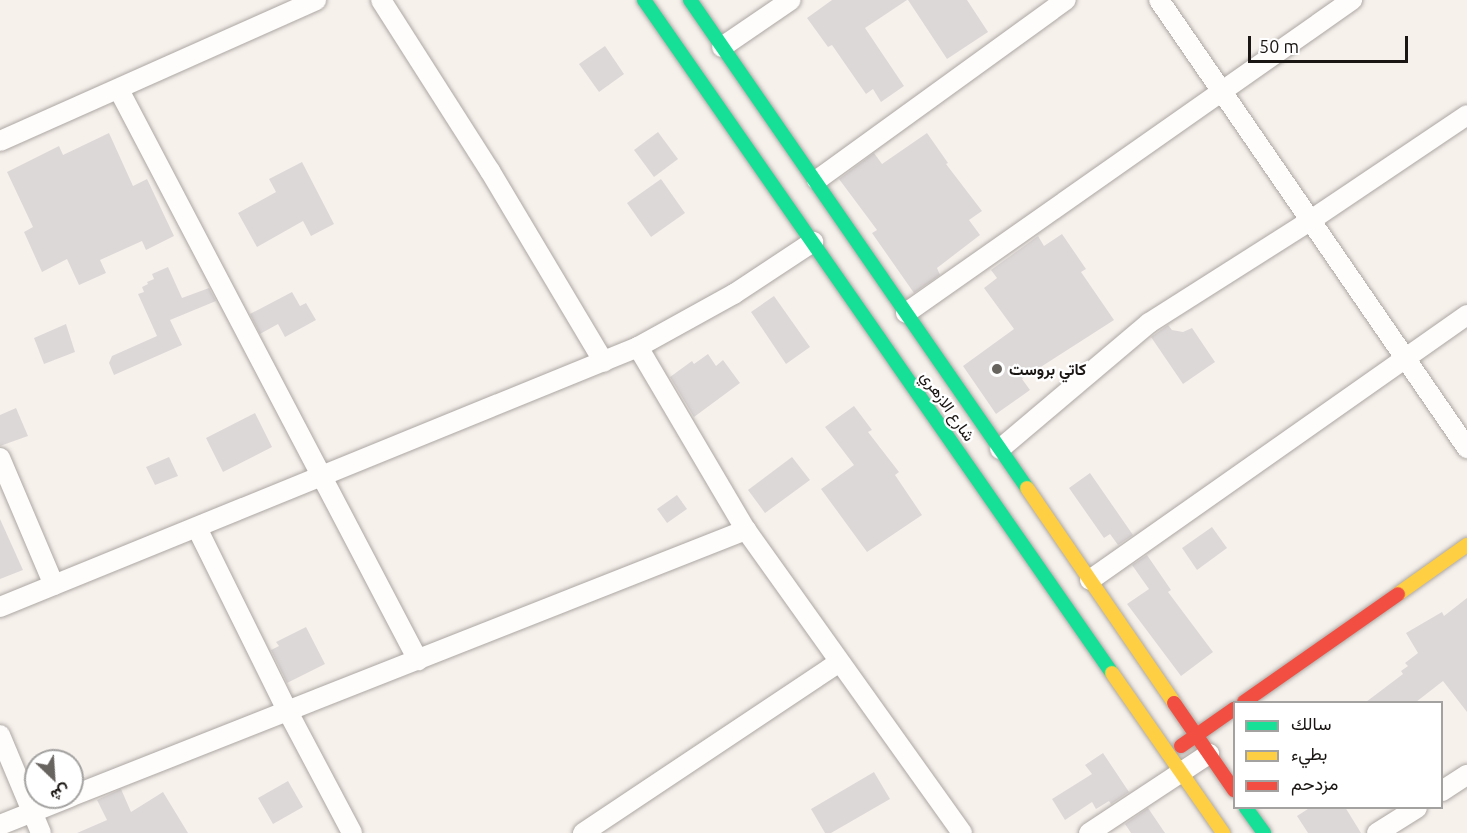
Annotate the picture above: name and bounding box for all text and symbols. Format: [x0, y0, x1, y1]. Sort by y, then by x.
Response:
scale bar [1251, 24, 1412, 62]
text: 50 m [1259, 36, 1299, 56]
place label: كاتي بروست [1009, 359, 1086, 379]
marker: كاتي بروست [990, 362, 1004, 376]
street label: شارع الازهري [917, 367, 979, 445]
legend [1233, 701, 1443, 809]
text: سالك [1291, 713, 1331, 733]
text: بطيء [1291, 743, 1327, 763]
north arrow [24, 749, 84, 809]
text: مزدحم [1291, 773, 1338, 793]
text: ش [48, 781, 73, 806]

